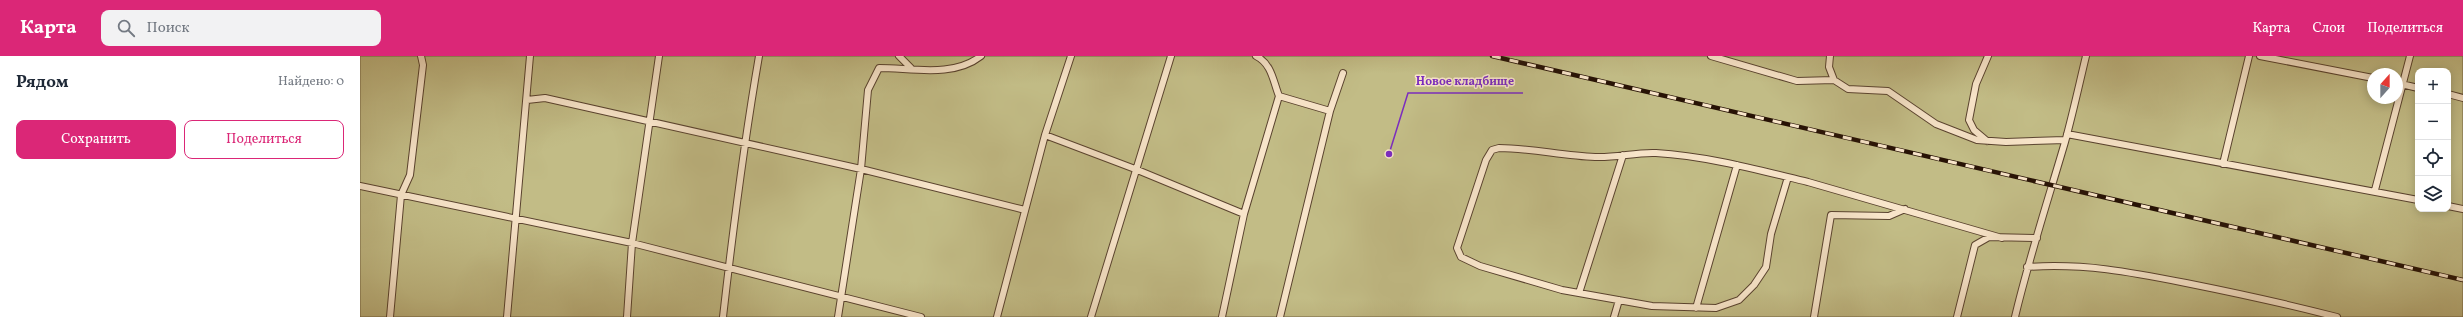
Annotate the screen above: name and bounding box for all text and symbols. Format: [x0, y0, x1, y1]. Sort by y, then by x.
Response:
search box [101, 10, 381, 46]
text: Карта [20, 15, 77, 41]
icon: search [115, 17, 137, 39]
text: Поиск [147, 18, 190, 39]
text: Карта [2252, 19, 2290, 38]
text: Слои [2312, 19, 2345, 38]
text: Поделиться [2367, 19, 2443, 38]
north arrow [2367, 68, 2403, 104]
map controls [2415, 68, 2451, 212]
button: + [2415, 68, 2451, 104]
callout: Новое кладбище [1408, 69, 1523, 93]
text: Рядом [16, 71, 69, 94]
text: Найдено: 0 [278, 73, 344, 91]
text: Новое кладбище [1416, 74, 1514, 90]
button: − [2415, 104, 2451, 140]
button: Сохранить [16, 120, 176, 159]
button: Поделиться [184, 120, 344, 159]
button: locate [2415, 140, 2451, 176]
button: layers [2415, 176, 2451, 212]

